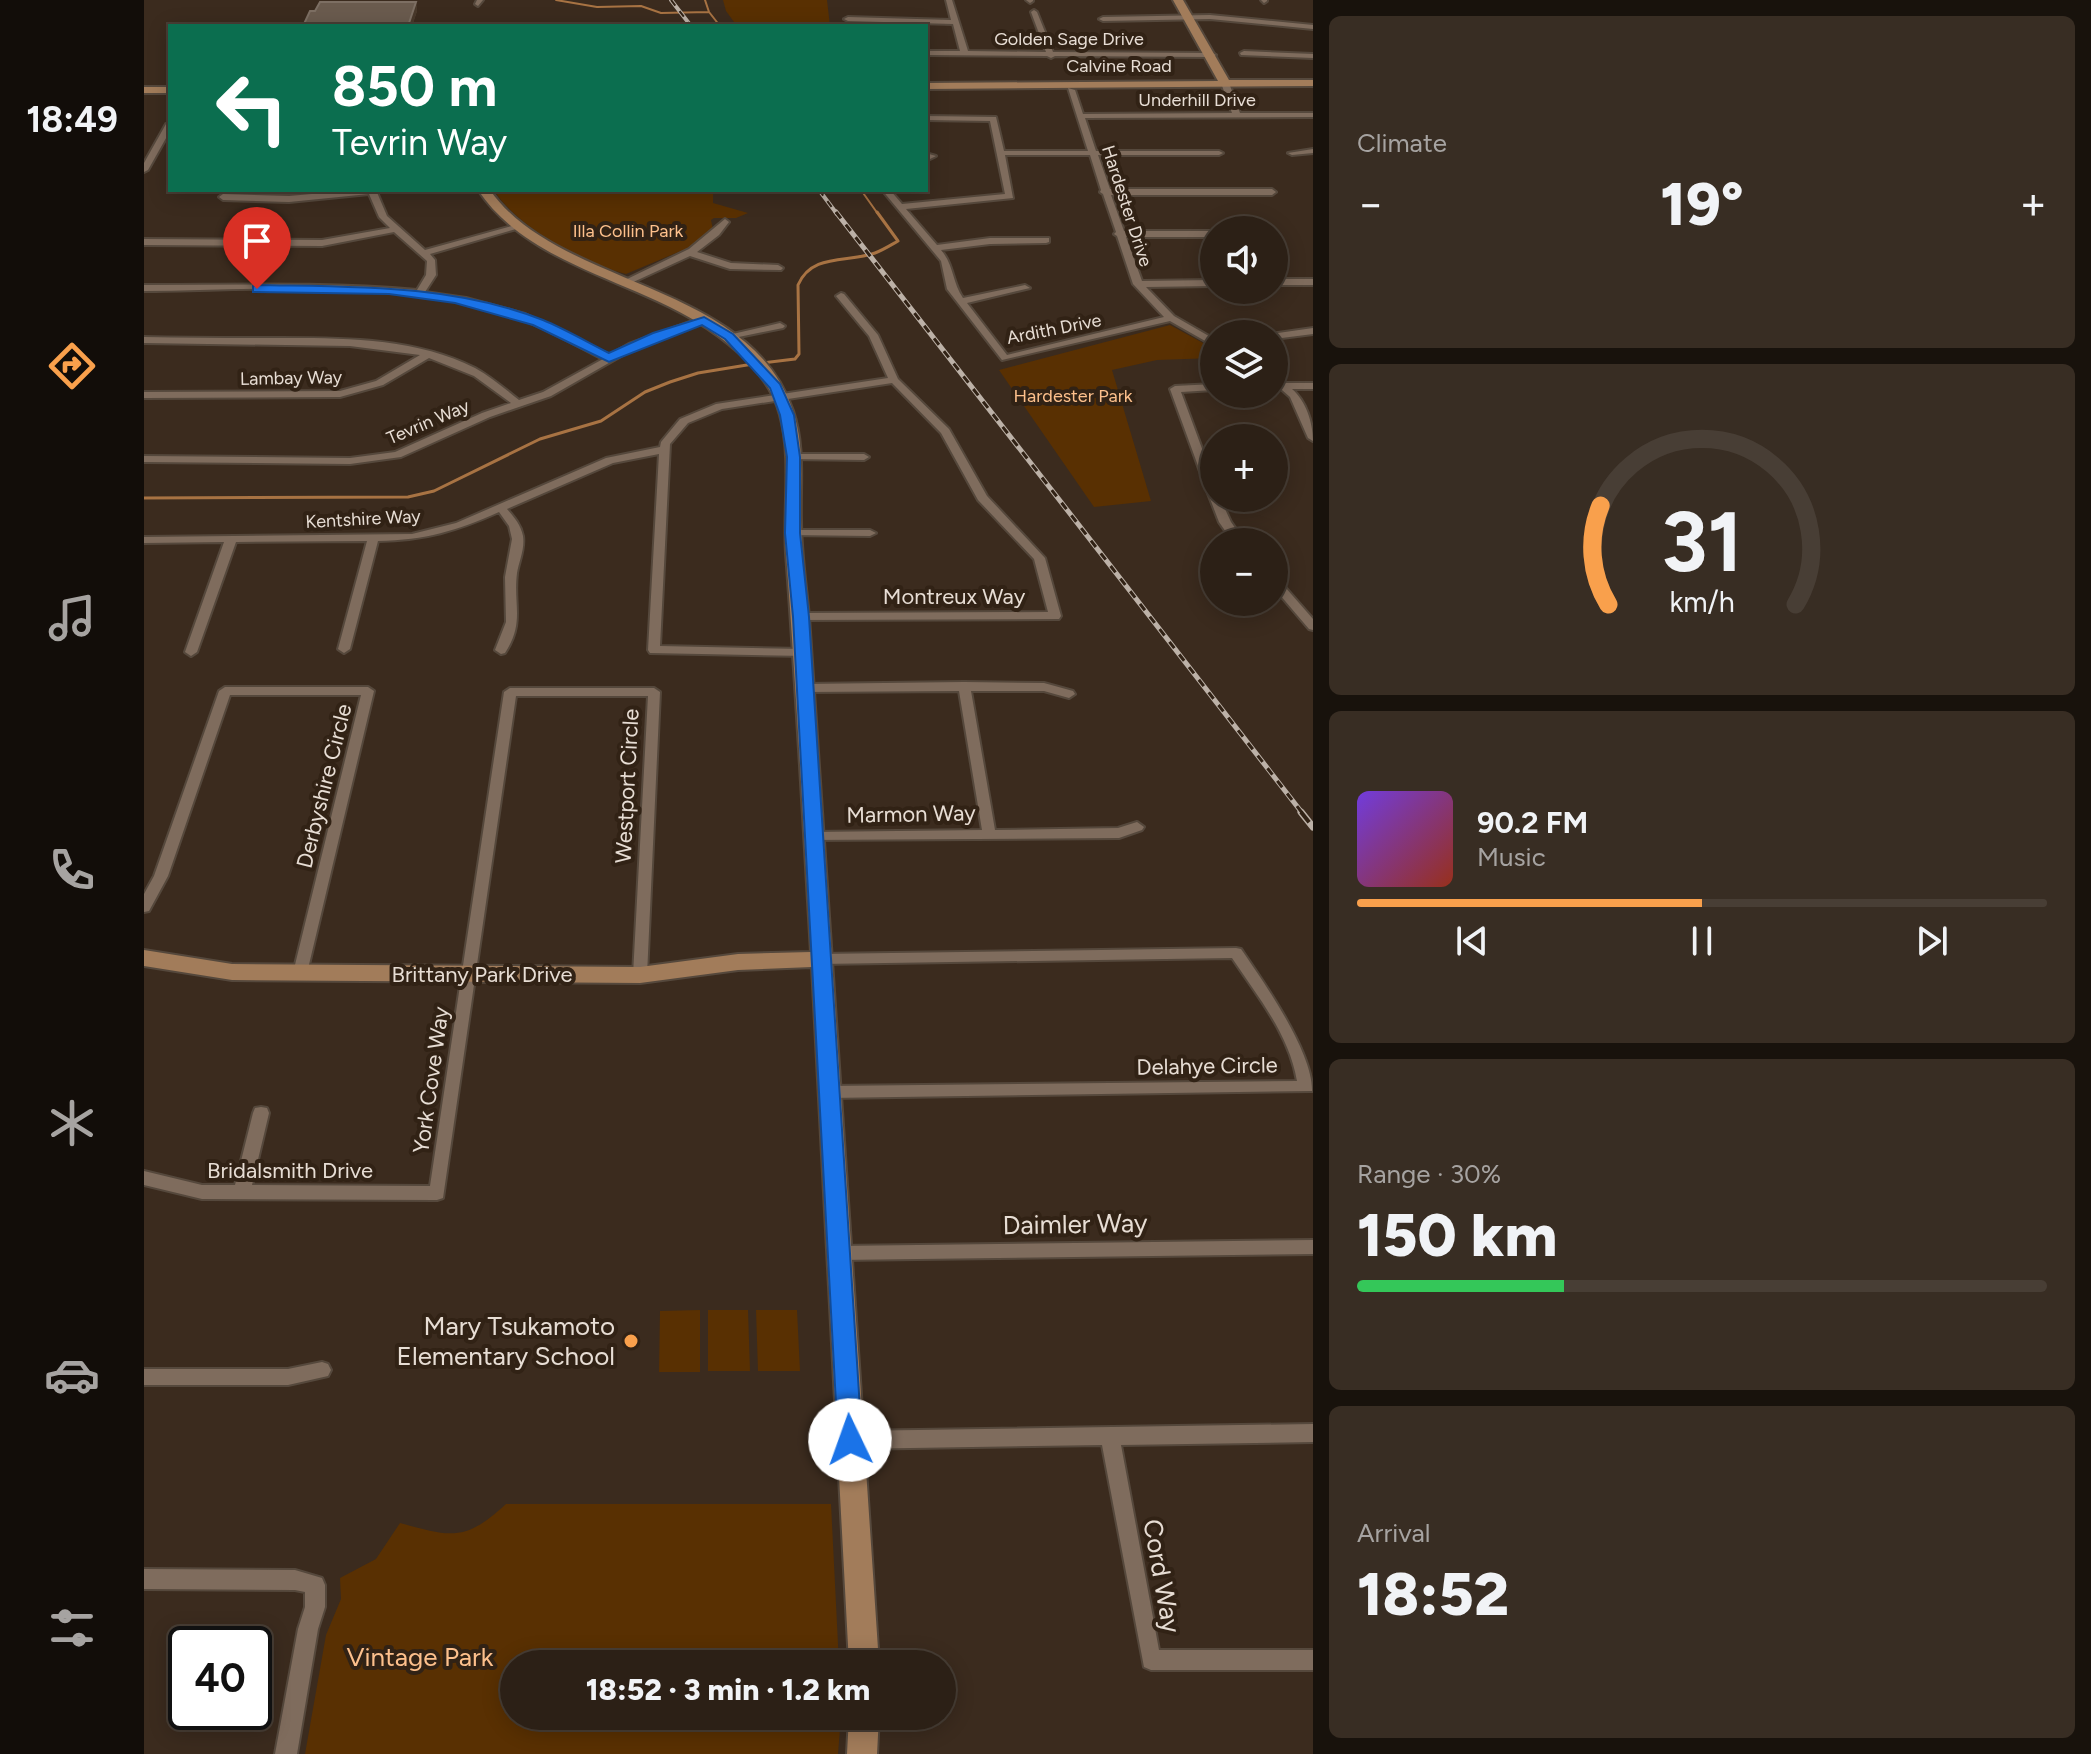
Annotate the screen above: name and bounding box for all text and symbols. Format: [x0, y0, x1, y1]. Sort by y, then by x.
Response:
street label: Golden Sage Drive [994, 28, 1144, 50]
text: 850 m [332, 53, 497, 120]
street label: Calvine Road [1066, 55, 1172, 77]
icon: left [200, 56, 304, 160]
street label: Underhill Drive [1138, 89, 1256, 111]
text: 18:49 [26, 98, 118, 141]
text: Tevrin Way [332, 121, 507, 164]
text: Climate [1357, 127, 1447, 159]
street label: Hardester Drive [1097, 143, 1157, 270]
text: 19° [1660, 168, 1744, 240]
text: − [1357, 177, 1384, 230]
text: + [2020, 177, 2047, 230]
pin [223, 207, 291, 289]
map controls [1200, 216, 1288, 616]
button: sound [1200, 216, 1288, 304]
icon: arrive [235, 219, 279, 263]
park label: Illa Collin Park [573, 220, 684, 242]
street label: Ardith Drive [1005, 309, 1103, 349]
button: layers [1200, 320, 1288, 408]
icon: directions [44, 338, 100, 394]
street label: Lambay Way [240, 366, 343, 390]
park label: Hardester Park [1014, 385, 1133, 407]
street label: Tevrin Way [383, 395, 473, 449]
button: + [1200, 424, 1288, 512]
text: 31 [1661, 492, 1743, 592]
street label: Kentshire Way [305, 505, 422, 533]
button: − [1200, 528, 1288, 616]
street label: Montreux Way [883, 583, 1026, 610]
text: km/h [1669, 586, 1735, 620]
icon: music [44, 590, 100, 646]
street label: Derbyshire Circle [291, 701, 357, 871]
street label: Westport Circle [609, 708, 645, 864]
street label: Marmon Way [846, 799, 976, 829]
text: 90.2 FM [1477, 804, 1588, 841]
text: Music [1477, 841, 1546, 873]
icon: phone [44, 842, 100, 898]
icon: previous [1450, 919, 1494, 963]
icon: pause [1680, 919, 1724, 963]
icon: next [1910, 919, 1954, 963]
street label: Brittany Park Drive [391, 961, 573, 988]
street label: York Cove Way [407, 1004, 455, 1155]
street label: Delahye Circle [1136, 1051, 1278, 1081]
icon: climate [44, 1095, 100, 1151]
street label: Bridalsmith Drive [207, 1157, 373, 1184]
text: Range · 30% [1357, 1158, 1501, 1190]
text: 150 km [1357, 1199, 1557, 1271]
street label: Daimler Way [1002, 1207, 1148, 1241]
place label: Mary Tsukamoto Elementary School [397, 1310, 615, 1372]
marker: Mary Tsukamoto Elementary School [622, 1332, 640, 1350]
icon: car [44, 1347, 100, 1403]
position arrow [808, 1398, 892, 1482]
street label: Cord Way [1136, 1517, 1188, 1636]
text: Arrival [1357, 1517, 1430, 1549]
text: 18:52 [1357, 1558, 1509, 1630]
icon: filters [44, 1600, 100, 1656]
speed limit sign: 40 [168, 1626, 272, 1730]
park label: Vintage Park [347, 1641, 494, 1673]
text: 18:52 · 3 min · 1.2 km [586, 1671, 870, 1708]

